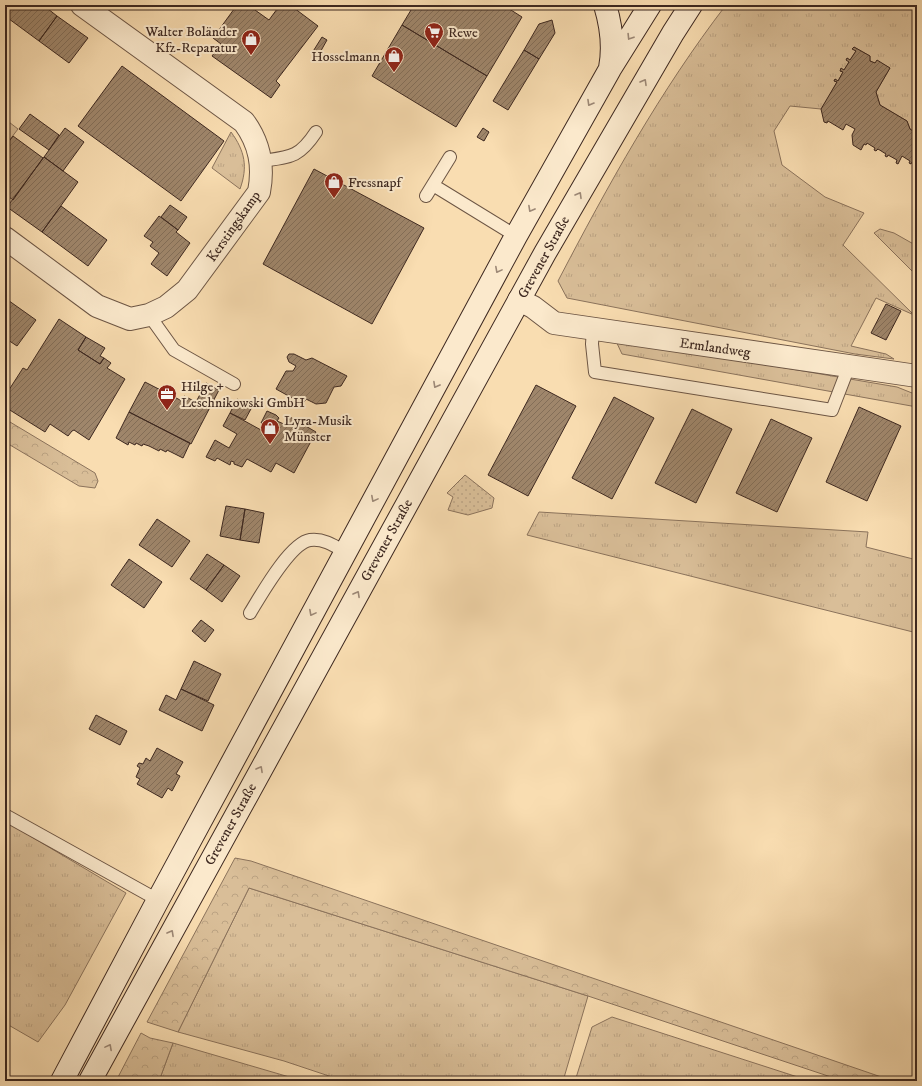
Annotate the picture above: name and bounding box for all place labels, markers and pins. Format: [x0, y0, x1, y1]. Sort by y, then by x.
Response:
supermarket icon: Rewe [423, 21, 445, 49]
place label: Walter Boländer Kfz-Reparatur [144, 23, 238, 57]
place label: Rewe [448, 24, 478, 42]
shop icon: Walter Boländer Kfz-Reparatur [240, 28, 262, 56]
shop icon: Hosselmann [383, 45, 405, 73]
place label: Hosselmann [311, 48, 381, 66]
shop icon: Fressnapf [323, 171, 345, 199]
place label: Fressnapf [348, 174, 403, 192]
place label: Hilge + Leschnikowski GmbH [181, 378, 305, 412]
office icon: Hilge + Leschnikowski GmbH [156, 383, 178, 411]
place label: Lyra-Musik Münster [284, 412, 352, 446]
shop icon: Lyra-Musik Münster [259, 417, 281, 445]

